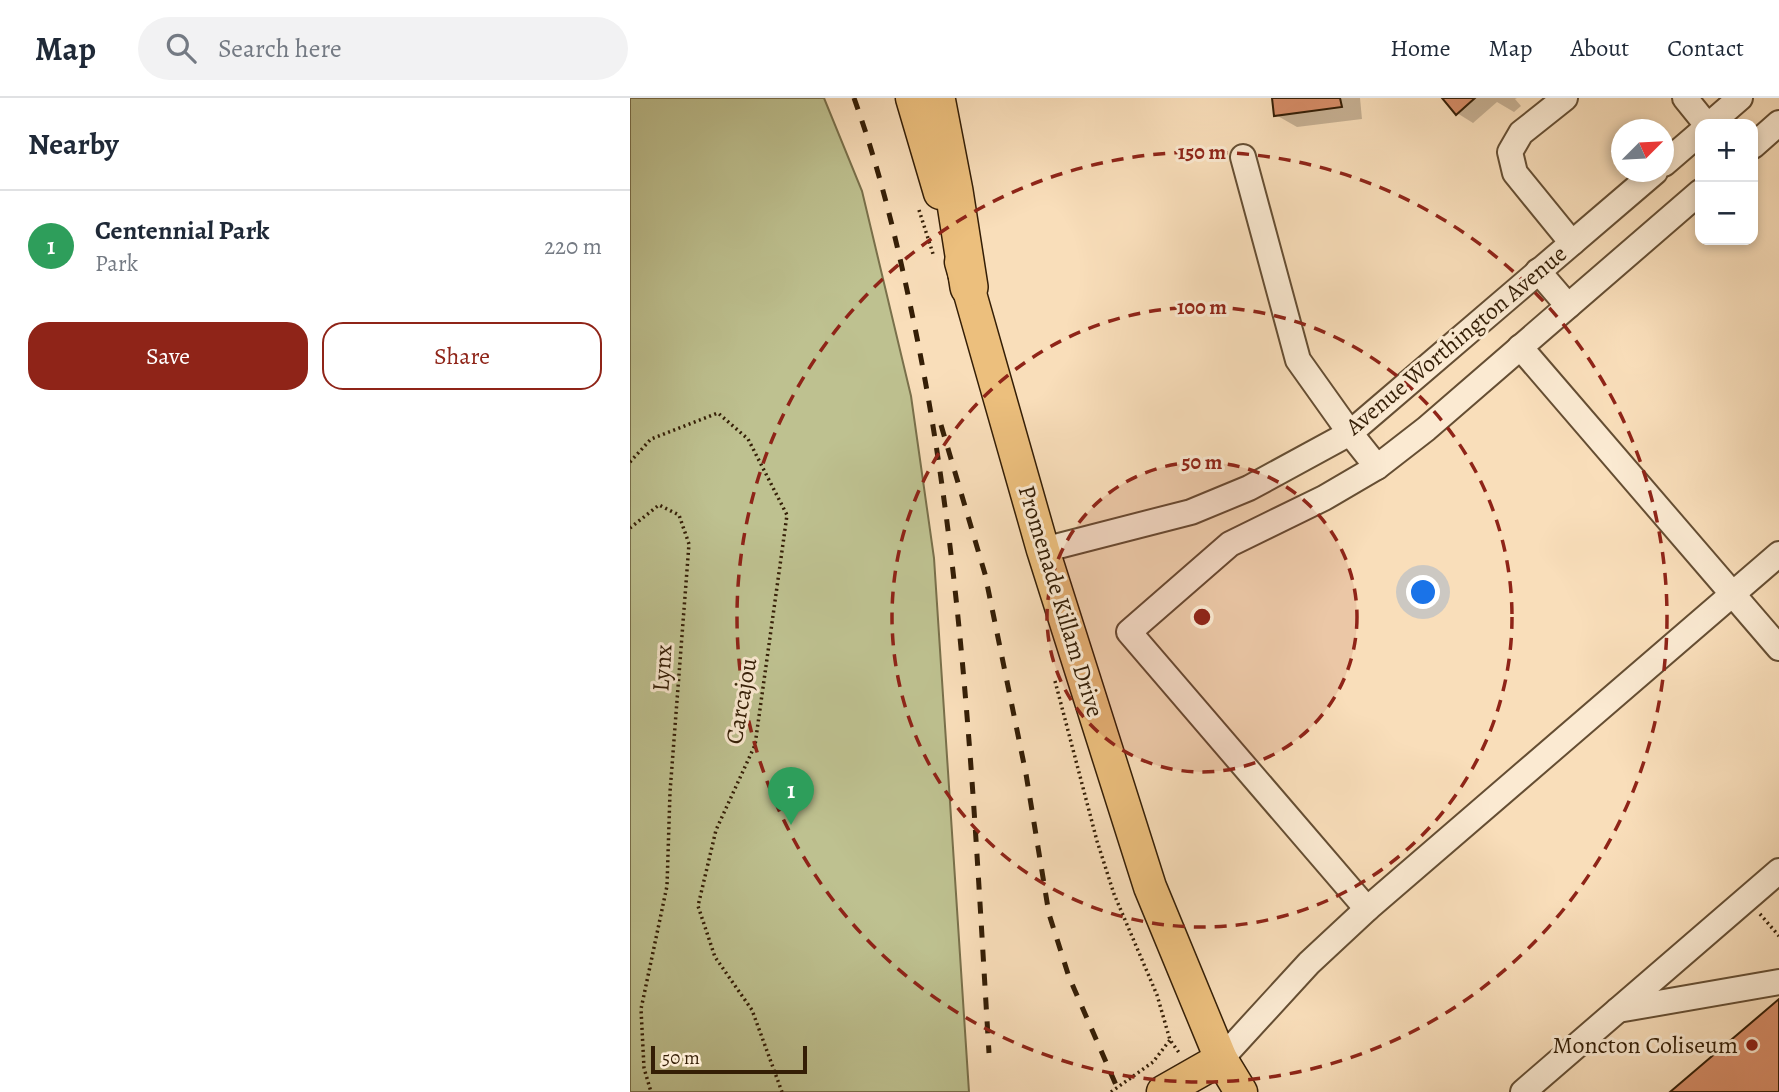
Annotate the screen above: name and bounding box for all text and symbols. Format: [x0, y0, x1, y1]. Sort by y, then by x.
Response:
search box [138, 17, 628, 80]
text: Map [35, 26, 96, 71]
icon: search [162, 29, 200, 67]
text: Search here [218, 31, 342, 66]
text: Home [1390, 32, 1451, 64]
text: Map [1489, 32, 1533, 64]
text: About [1571, 32, 1629, 64]
text: Contact [1667, 32, 1744, 64]
north arrow [1611, 119, 1674, 182]
map controls [1695, 119, 1758, 245]
button: + [1695, 119, 1758, 182]
text: Nearby [28, 124, 119, 164]
text: 150 m [1178, 138, 1227, 166]
button: − [1695, 182, 1758, 245]
text: Centennial Park [95, 213, 270, 248]
text: 1 [47, 231, 55, 262]
text: 220 m [544, 231, 602, 262]
street label: Avenue Worthington Avenue [1338, 238, 1573, 443]
text: Park [95, 248, 138, 279]
text: 100 m [1177, 293, 1227, 321]
button: Save [28, 322, 308, 390]
button: Share [322, 322, 602, 390]
text: 50 m [1182, 448, 1223, 476]
street label: Promenade Killam Drive [1011, 481, 1111, 721]
your location [1406, 575, 1440, 609]
centre of rings [1190, 605, 1214, 629]
street label: Lynx [644, 643, 680, 693]
street label: Carcajou [718, 655, 764, 747]
pin: 1 [768, 767, 814, 825]
place label: Moncton Coliseum [1553, 1029, 1738, 1061]
marker: Moncton Coliseum [1744, 1037, 1760, 1053]
scale bar [651, 1043, 807, 1075]
text: 50 m [662, 1045, 700, 1071]

